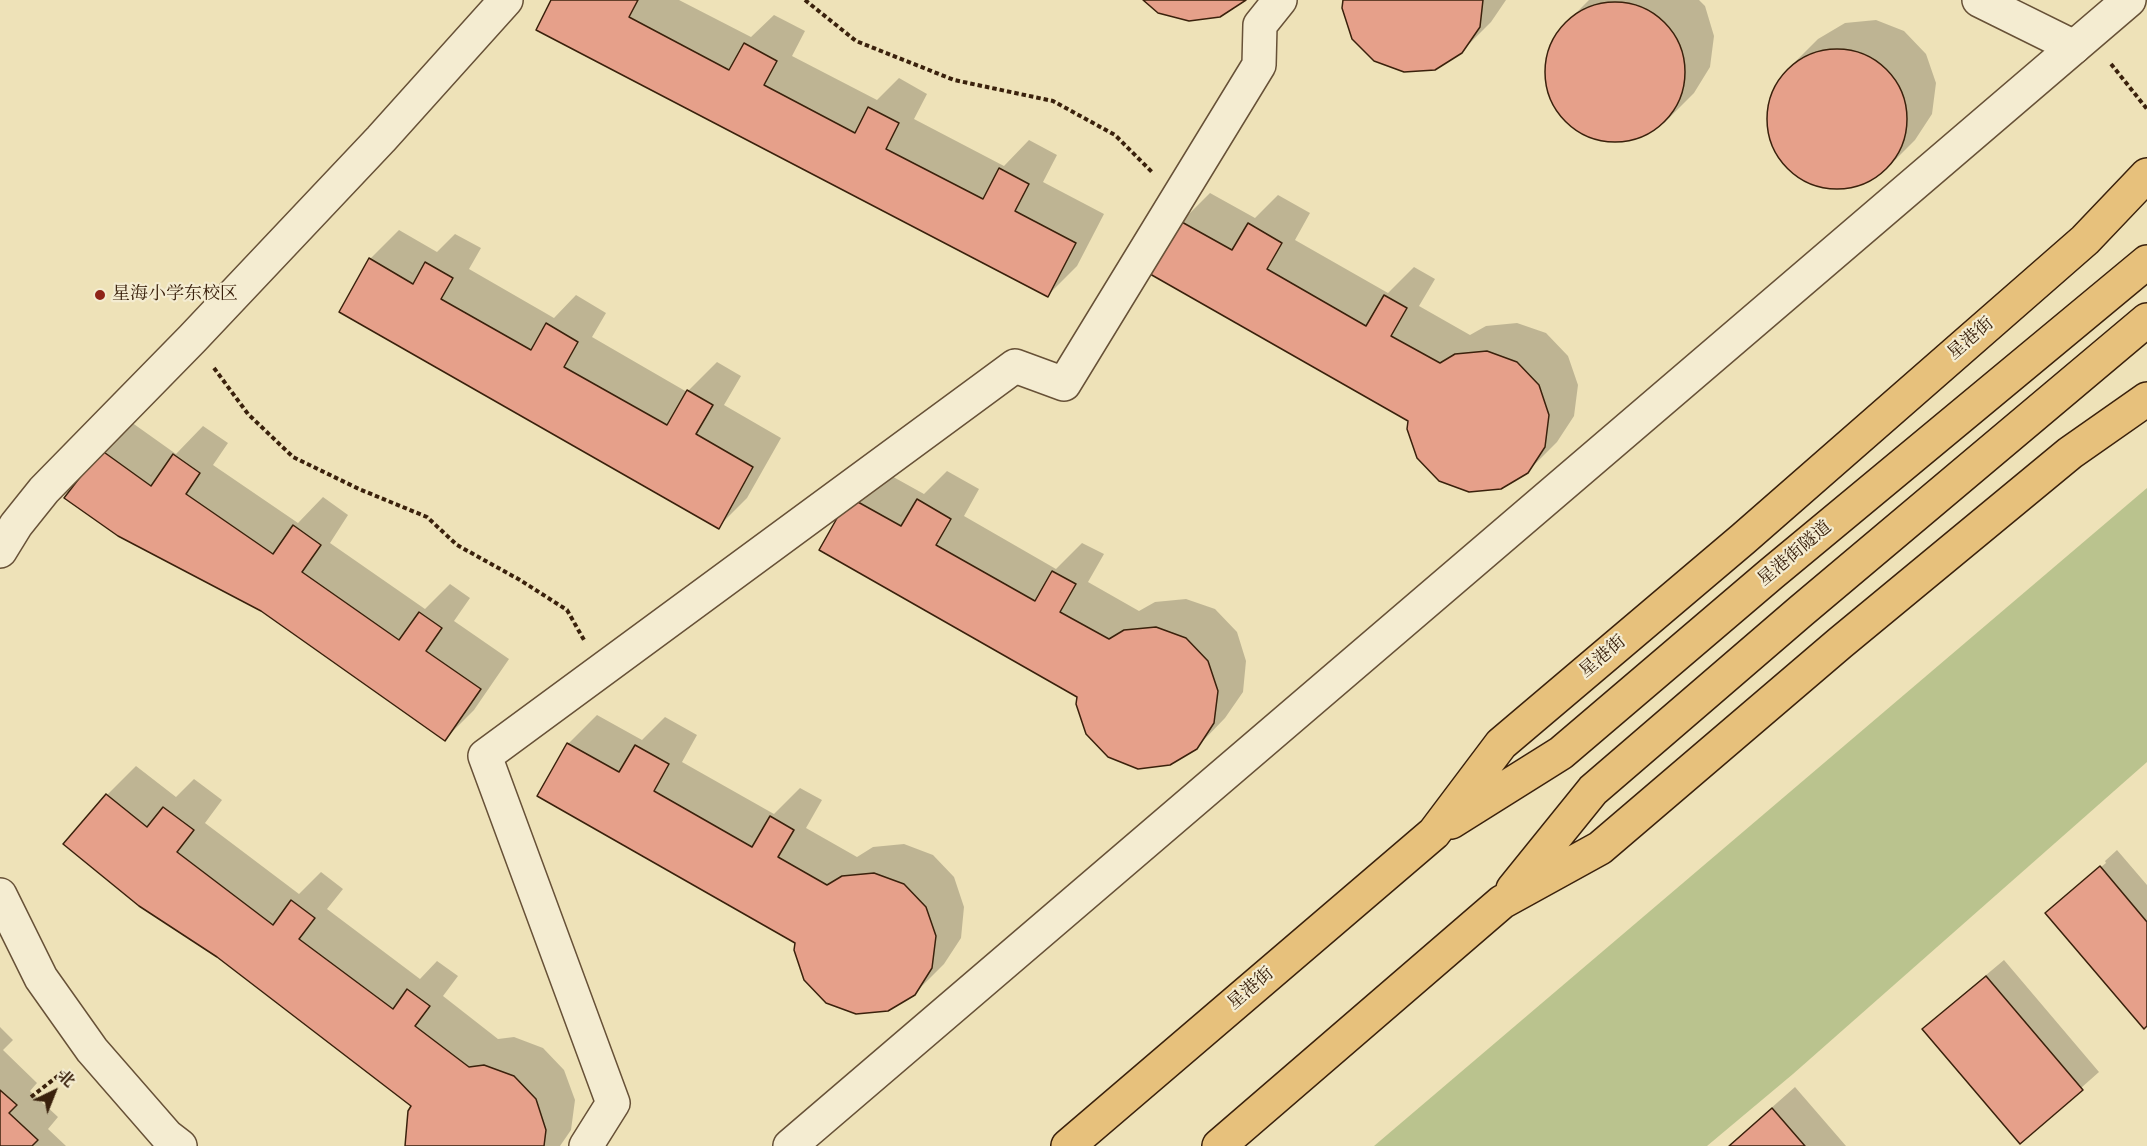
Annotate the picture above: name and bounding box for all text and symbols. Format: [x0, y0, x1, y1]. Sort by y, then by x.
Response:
place label: 星海小学东校区 [112, 284, 238, 306]
marker: 星海小学东校区 [93, 288, 107, 302]
street label: 星港街 [1944, 313, 1998, 365]
street label: 星港街隧道 [1754, 517, 1836, 591]
street label: 星港街 [1575, 631, 1631, 683]
street label: 星港街 [1224, 963, 1278, 1015]
north arrow [24, 1062, 84, 1122]
text: 北 [53, 1065, 80, 1092]

